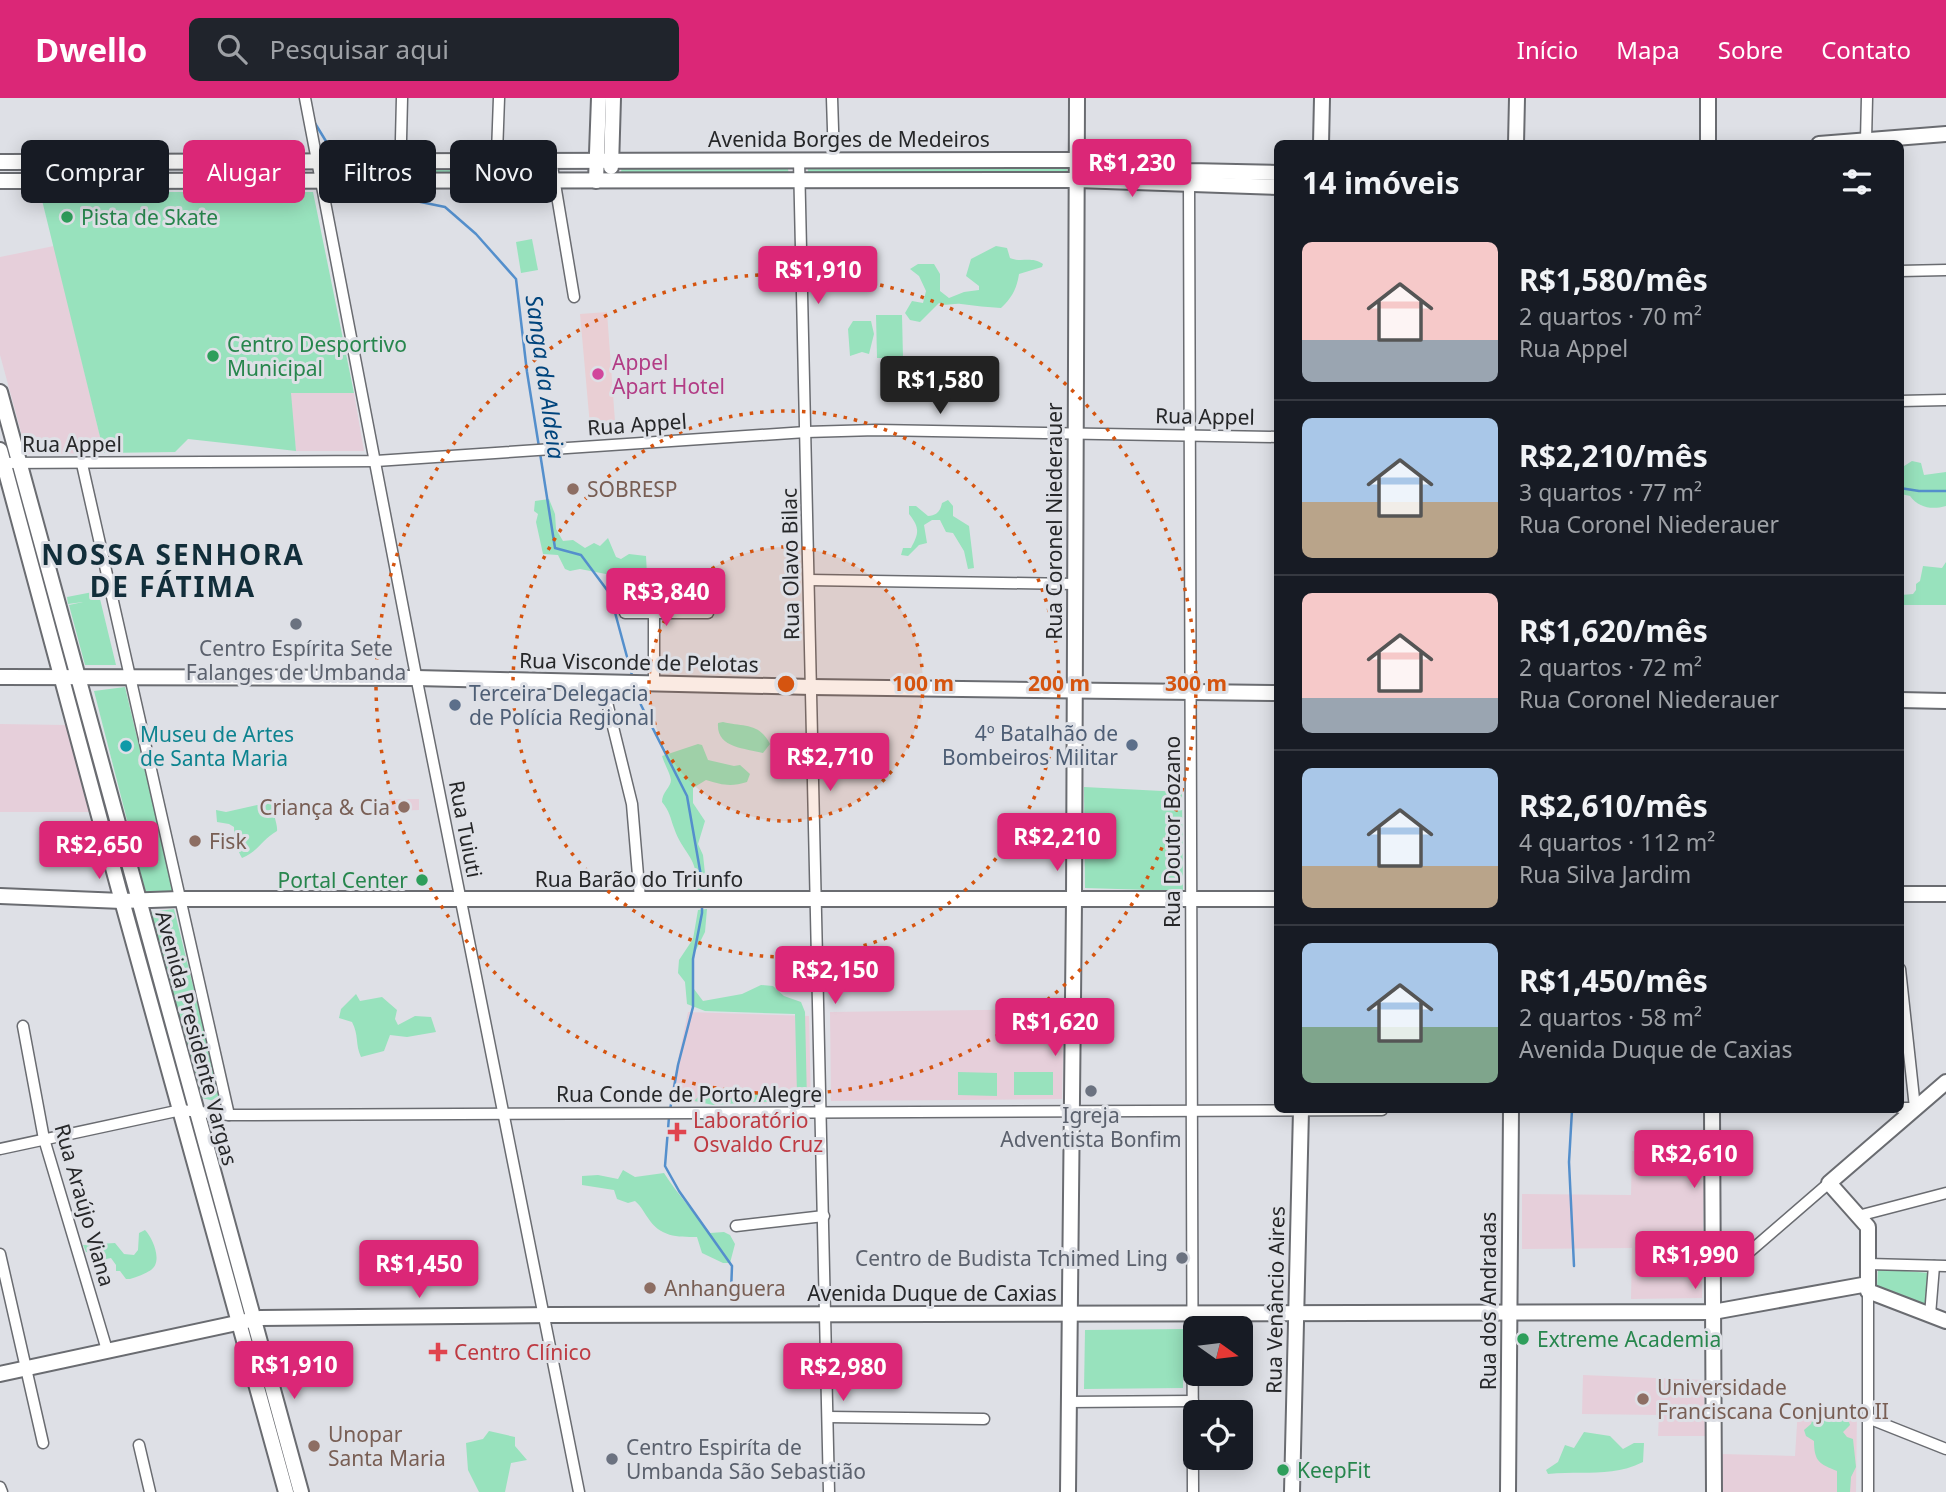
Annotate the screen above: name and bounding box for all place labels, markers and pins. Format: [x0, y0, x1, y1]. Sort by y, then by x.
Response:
pin: R$1,230 [1067, 140, 1197, 199]
place label: Pista de Skate [81, 203, 218, 231]
marker: Pista de Skate [59, 209, 75, 225]
pin: R$1,910 [753, 246, 883, 306]
place label: Centro Desportivo Municipal [227, 330, 407, 382]
marker: Centro Desportivo Municipal [205, 348, 221, 364]
place label: Appel Apart Hotel [612, 348, 725, 400]
pin: R$1,580 [875, 356, 1005, 416]
marker: Appel Apart Hotel [590, 366, 606, 382]
place label: SOBRESP [587, 475, 678, 503]
marker: SOBRESP [565, 481, 581, 497]
pin: R$3,840 [601, 568, 731, 628]
marker: Centro Espírita Sete Falanges de Umbanda [288, 616, 304, 632]
place label: Centro Espírita Sete Falanges de Umbanda [186, 634, 406, 686]
centre of rings [774, 672, 798, 696]
place label: Terceira Delegacia de Polícia Regional [469, 679, 654, 731]
marker: Terceira Delegacia de Polícia Regional [447, 697, 463, 713]
place label: 4º Batalhão de Bombeiros Militar [942, 719, 1118, 771]
place label: Museu de Artes de Santa Maria [140, 720, 294, 772]
pin: R$2,710 [765, 734, 895, 793]
marker: 4º Batalhão de Bombeiros Militar [1124, 737, 1140, 753]
marker: Museu de Artes de Santa Maria [118, 738, 134, 754]
place label: Criança & Cia [259, 793, 390, 821]
marker: Criança & Cia [396, 799, 412, 815]
pin: R$2,210 [992, 814, 1122, 873]
pin: R$2,650 [34, 822, 164, 881]
place label: Fisk [209, 827, 247, 855]
marker: Fisk [187, 833, 203, 849]
place label: Portal Center [277, 866, 408, 894]
marker: Portal Center [414, 872, 430, 888]
pin: R$2,150 [770, 946, 900, 1006]
pin: R$1,620 [990, 998, 1120, 1058]
marker: Igreja Adventista Bonfim [1083, 1083, 1099, 1099]
place label: Igreja Adventista Bonfim [1000, 1101, 1182, 1153]
place label: Laboratório Osvaldo Cruz [693, 1106, 823, 1158]
marker: Laboratório Osvaldo Cruz [667, 1122, 687, 1142]
pin: R$2,610 [1629, 1130, 1759, 1190]
pin: R$1,990 [1630, 1232, 1760, 1291]
pin: R$1,450 [354, 1240, 484, 1300]
place label: Centro de Budista Tchimed Ling [855, 1244, 1168, 1272]
marker: Centro de Budista Tchimed Ling [1174, 1250, 1190, 1266]
place label: Anhanguera [664, 1274, 786, 1302]
marker: Anhanguera [642, 1280, 658, 1296]
place label: Extreme Academia [1537, 1325, 1721, 1353]
marker: Extreme Academia [1515, 1331, 1531, 1347]
place label: Centro Clínico [454, 1338, 591, 1366]
pin: R$1,910 [229, 1342, 359, 1401]
marker: Centro Clínico [428, 1342, 448, 1362]
pin: R$2,980 [778, 1344, 908, 1403]
place label: Universidade Franciscana Conjunto II [1657, 1373, 1889, 1425]
marker: Universidade Franciscana Conjunto II [1635, 1391, 1651, 1407]
place label: Unopar Santa Maria [328, 1420, 446, 1472]
place label: Centro Espiríta de Umbanda São Sebastião [626, 1433, 866, 1485]
marker: Unopar Santa Maria [306, 1438, 322, 1454]
marker: Centro Espiríta de Umbanda São Sebastião [604, 1451, 620, 1467]
place label: KeepFit [1297, 1456, 1371, 1484]
marker: KeepFit [1275, 1462, 1291, 1478]

